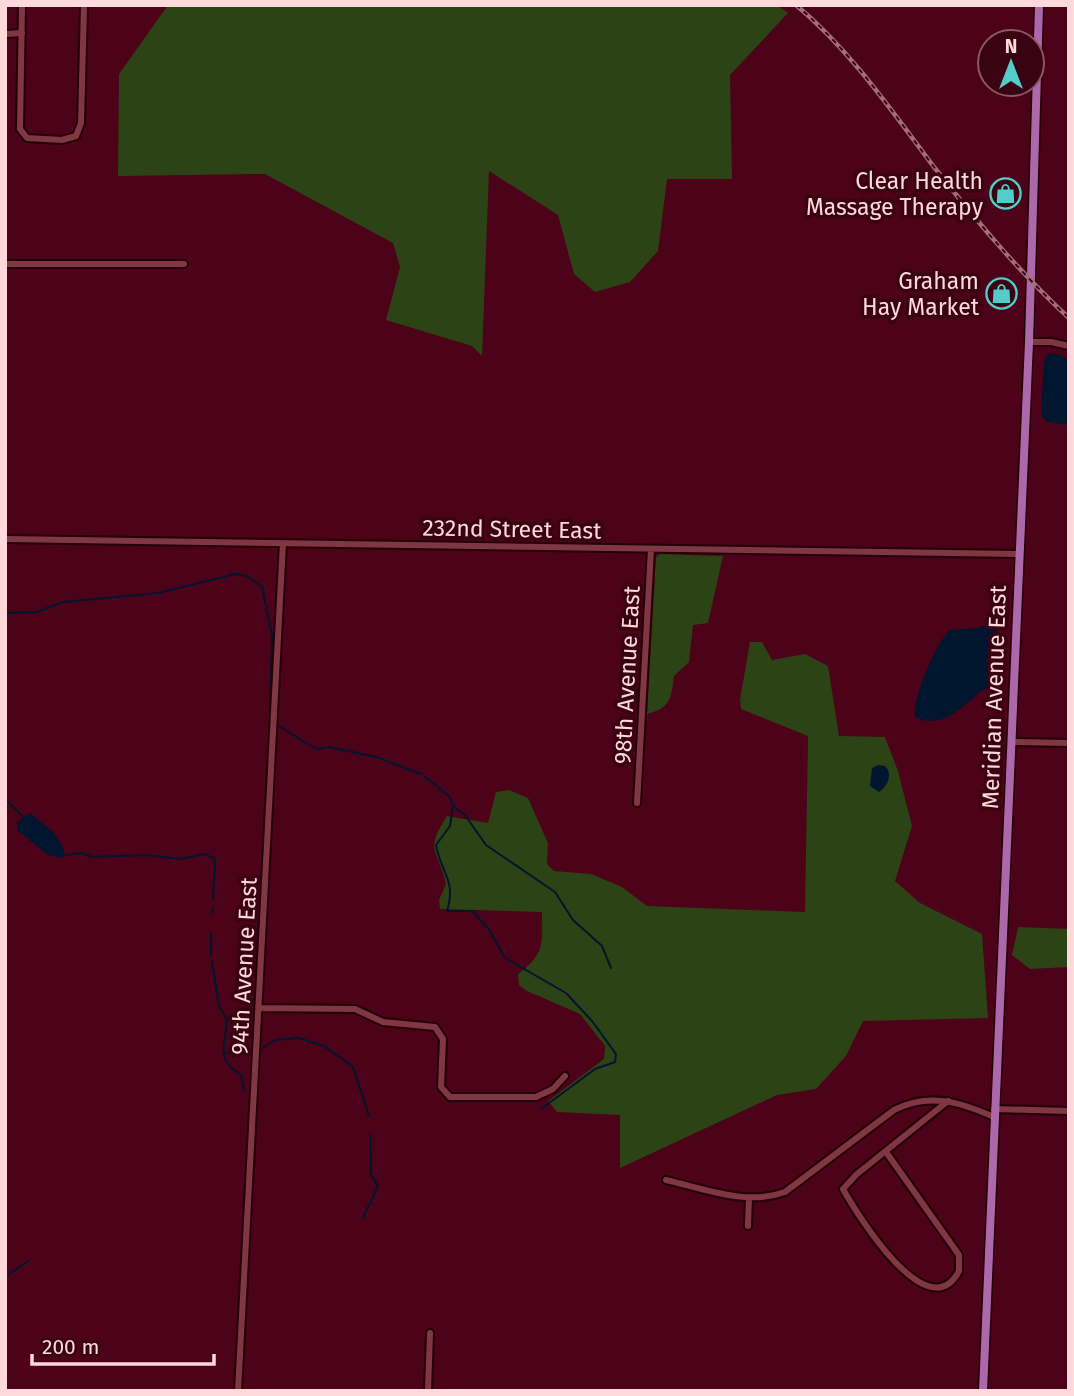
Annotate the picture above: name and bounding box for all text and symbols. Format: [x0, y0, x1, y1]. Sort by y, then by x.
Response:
north arrow [976, 28, 1046, 98]
text: N [1005, 35, 1017, 58]
place label: Clear Health Massage Therapy [806, 167, 984, 221]
shop icon: Clear Health Massage Therapy [989, 177, 1023, 211]
place label: Graham Hay Market [862, 267, 980, 321]
shop icon: Graham Hay Market [985, 277, 1019, 311]
street label: 232nd Street East [422, 513, 602, 545]
street label: 98th Avenue East [608, 584, 646, 765]
street label: Meridian Avenue East [976, 584, 1012, 809]
street label: 94th Avenue East [225, 876, 263, 1055]
scale bar [32, 1322, 214, 1366]
text: 200 m [42, 1334, 99, 1360]

